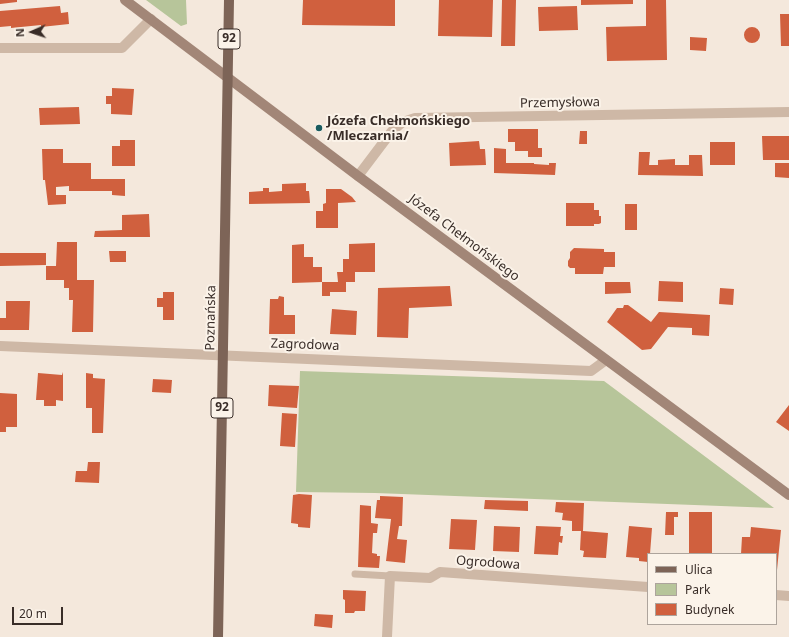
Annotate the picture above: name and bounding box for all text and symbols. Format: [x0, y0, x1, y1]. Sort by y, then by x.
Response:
north arrow [12, 12, 52, 52]
text: N [12, 28, 27, 38]
road number: 92 [218, 29, 240, 49]
street label: Przemysłowa [520, 95, 600, 111]
place label: Józefa Chełmońskiego /Mleczarnia/ [327, 113, 470, 144]
marker: Józefa Chełmońskiego /Mleczarnia/ [314, 123, 324, 133]
street label: Józefa Chełmońskiego [406, 191, 522, 285]
street label: Poznańska [203, 285, 219, 351]
street label: Zagrodowa [270, 336, 340, 354]
road number: 92 [211, 398, 233, 418]
street label: Ogrodowa [455, 553, 521, 573]
legend [647, 553, 777, 625]
text: Ulica [685, 561, 712, 578]
text: Park [685, 581, 710, 598]
scale bar [14, 599, 65, 625]
text: Budynek [685, 601, 734, 618]
text: 20 m [19, 605, 47, 622]

